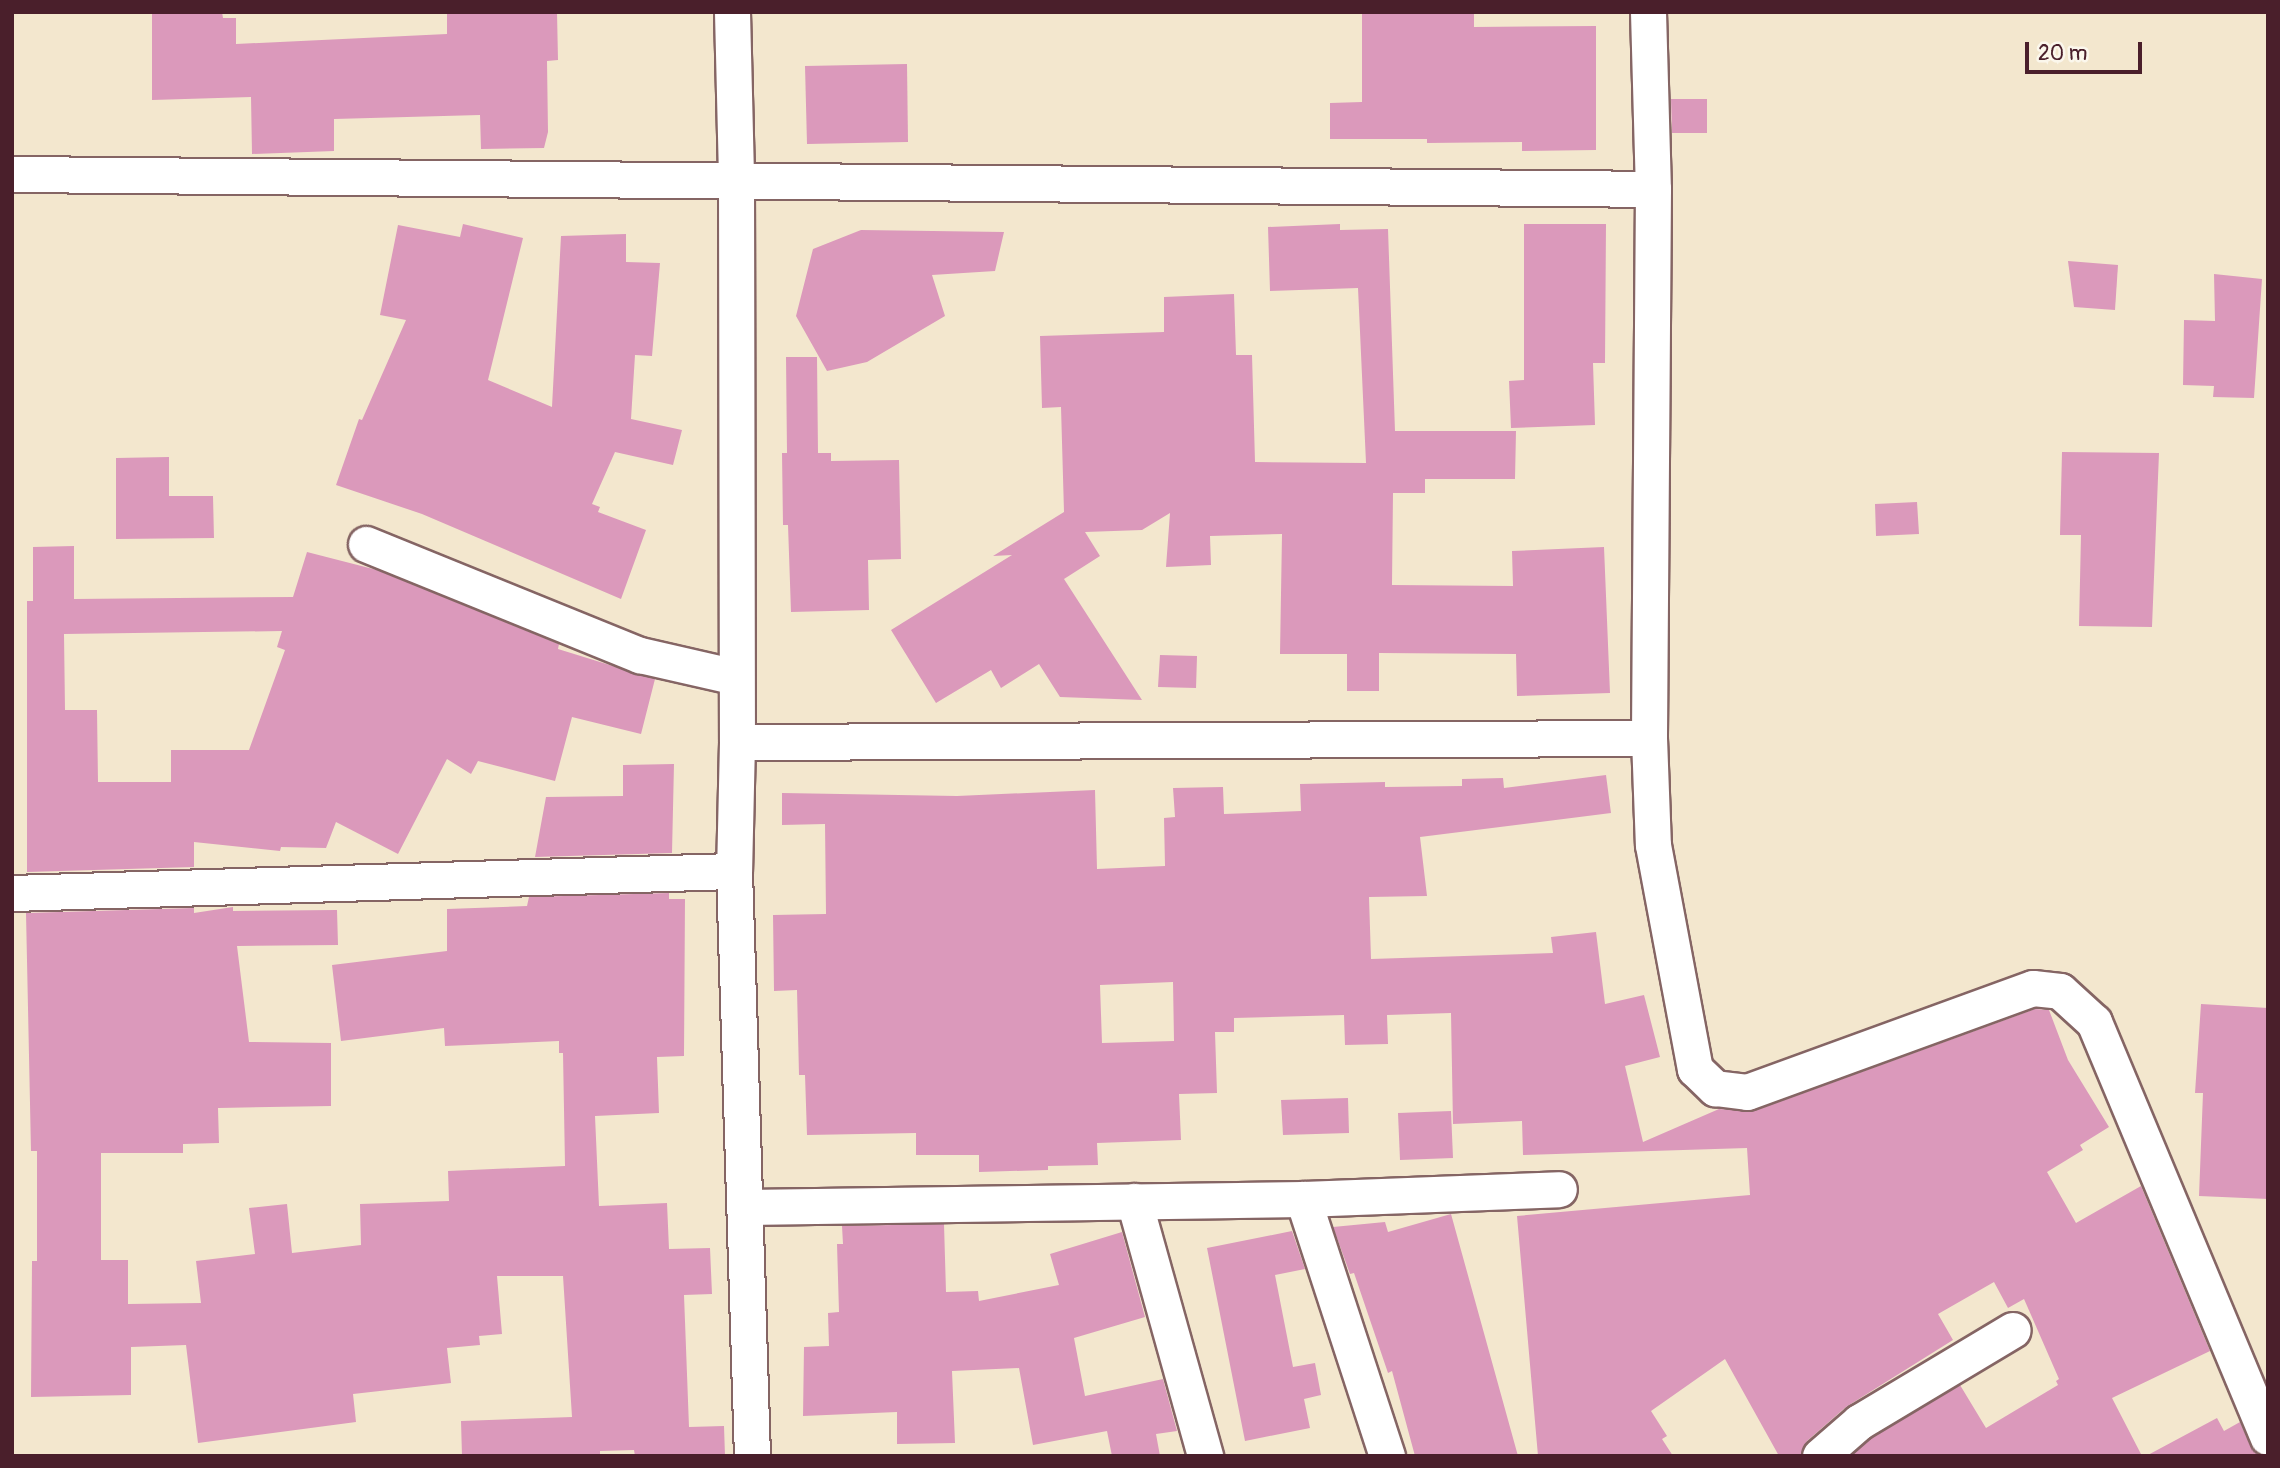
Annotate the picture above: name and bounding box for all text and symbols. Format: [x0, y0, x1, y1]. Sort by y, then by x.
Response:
scale bar [2028, 28, 2145, 72]
text: 20 m [2038, 40, 2087, 67]

